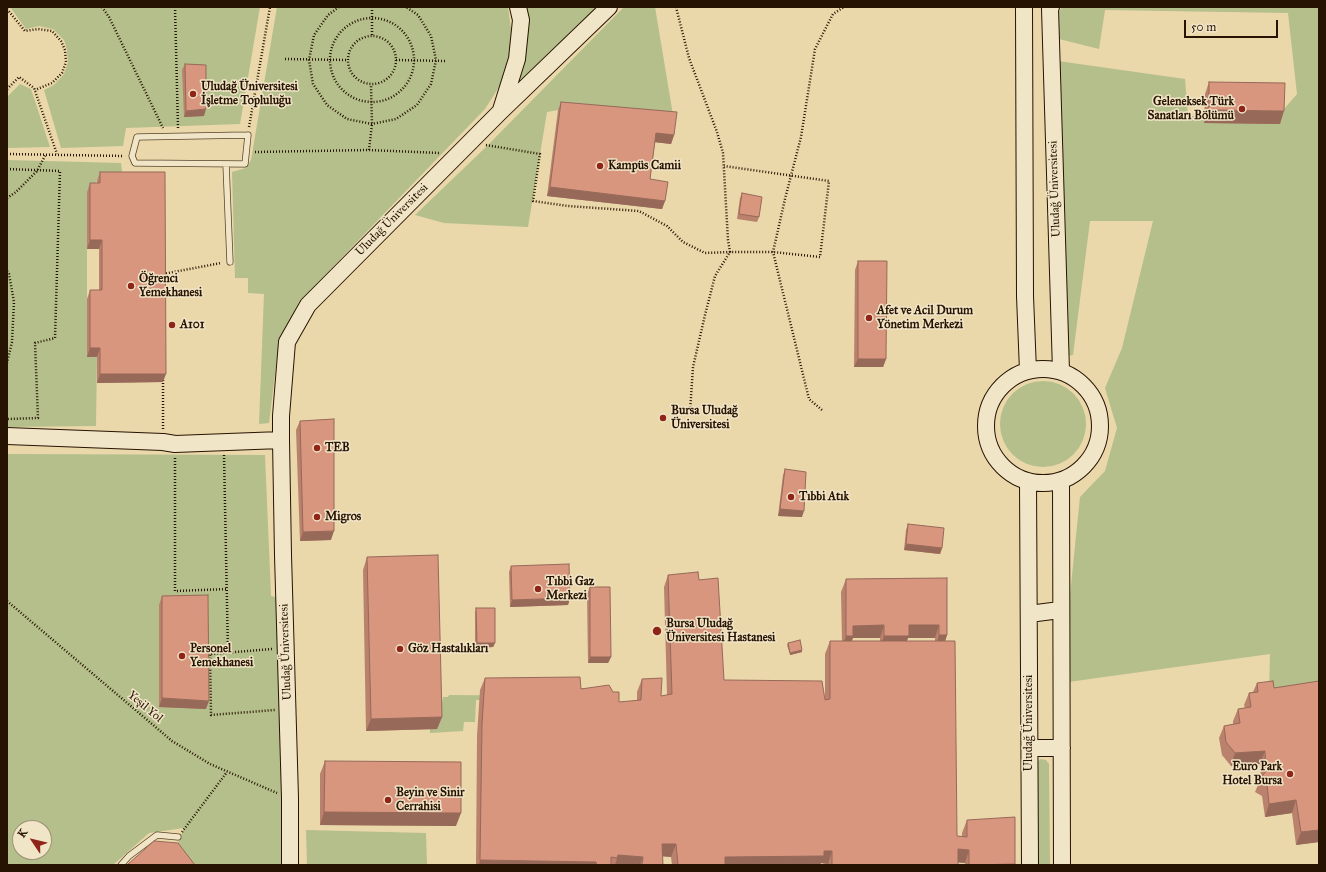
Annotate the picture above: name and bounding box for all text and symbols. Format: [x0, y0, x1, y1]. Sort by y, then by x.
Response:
scale bar [1186, 12, 1280, 38]
text: 50 m [1191, 20, 1216, 34]
place label: Uludağ Üniversitesi İşletme Topluluğu [201, 80, 298, 108]
marker: Uludağ Üniversitesi İşletme Topluluğu [188, 89, 198, 99]
place label: Geleneksek Türk Sanatları Bölümü [1148, 95, 1234, 123]
marker: Geleneksek Türk Sanatları Bölümü [1237, 104, 1247, 114]
street label: Uludağ Üniversitesi [1046, 140, 1064, 238]
place label: Kampüs Camii [608, 159, 681, 173]
marker: Kampüs Camii [595, 161, 605, 171]
street label: Uludağ Üniversitesi [353, 181, 431, 259]
place label: Öğrenci Yemekhanesi [139, 272, 202, 300]
marker: Öğrenci Yemekhanesi [126, 281, 136, 291]
place label: Afet ve Acil Durum Yönetim Merkezi [877, 304, 973, 332]
marker: Afet ve Acil Durum Yönetim Merkezi [864, 313, 874, 323]
place label: A101 [180, 318, 204, 332]
marker: A101 [167, 320, 177, 330]
place label: Bursa Uludağ Üniversitesi [671, 404, 738, 432]
marker: Bursa Uludağ Üniversitesi [658, 413, 668, 423]
place label: TEB [325, 441, 350, 455]
marker: TEB [312, 443, 322, 453]
place label: Tıbbi Atık [799, 490, 849, 504]
marker: Tıbbi Atık [786, 492, 796, 502]
place label: Migros [325, 510, 361, 524]
marker: Migros [312, 512, 322, 522]
place label: Tıbbi Gaz Merkezi [546, 575, 594, 603]
marker: Tıbbi Gaz Merkezi [533, 584, 543, 594]
street label: Uludağ Üniversitesi [277, 603, 295, 701]
place label: Bursa Uludağ Üniversitesi Hastanesi [666, 617, 775, 645]
marker: Bursa Uludağ Üniversitesi Hastanesi [651, 625, 663, 637]
place label: Personel Yemekhanesi [190, 642, 253, 670]
place label: Göz Hastalıkları [408, 642, 488, 656]
marker: Göz Hastalıkları [395, 644, 405, 654]
marker: Personel Yemekhanesi [177, 651, 187, 661]
street label: Uludağ Üniversitesi [1022, 675, 1036, 771]
street label: Yeşil Yol [125, 688, 165, 726]
place label: Euro Park Hotel Bursa [1222, 760, 1282, 788]
marker: Euro Park Hotel Bursa [1285, 769, 1295, 779]
place label: Beyin ve Sinir Cerrahisi [396, 786, 465, 814]
marker: Beyin ve Sinir Cerrahisi [383, 795, 393, 805]
north arrow [12, 820, 52, 860]
text: K [15, 826, 30, 840]

